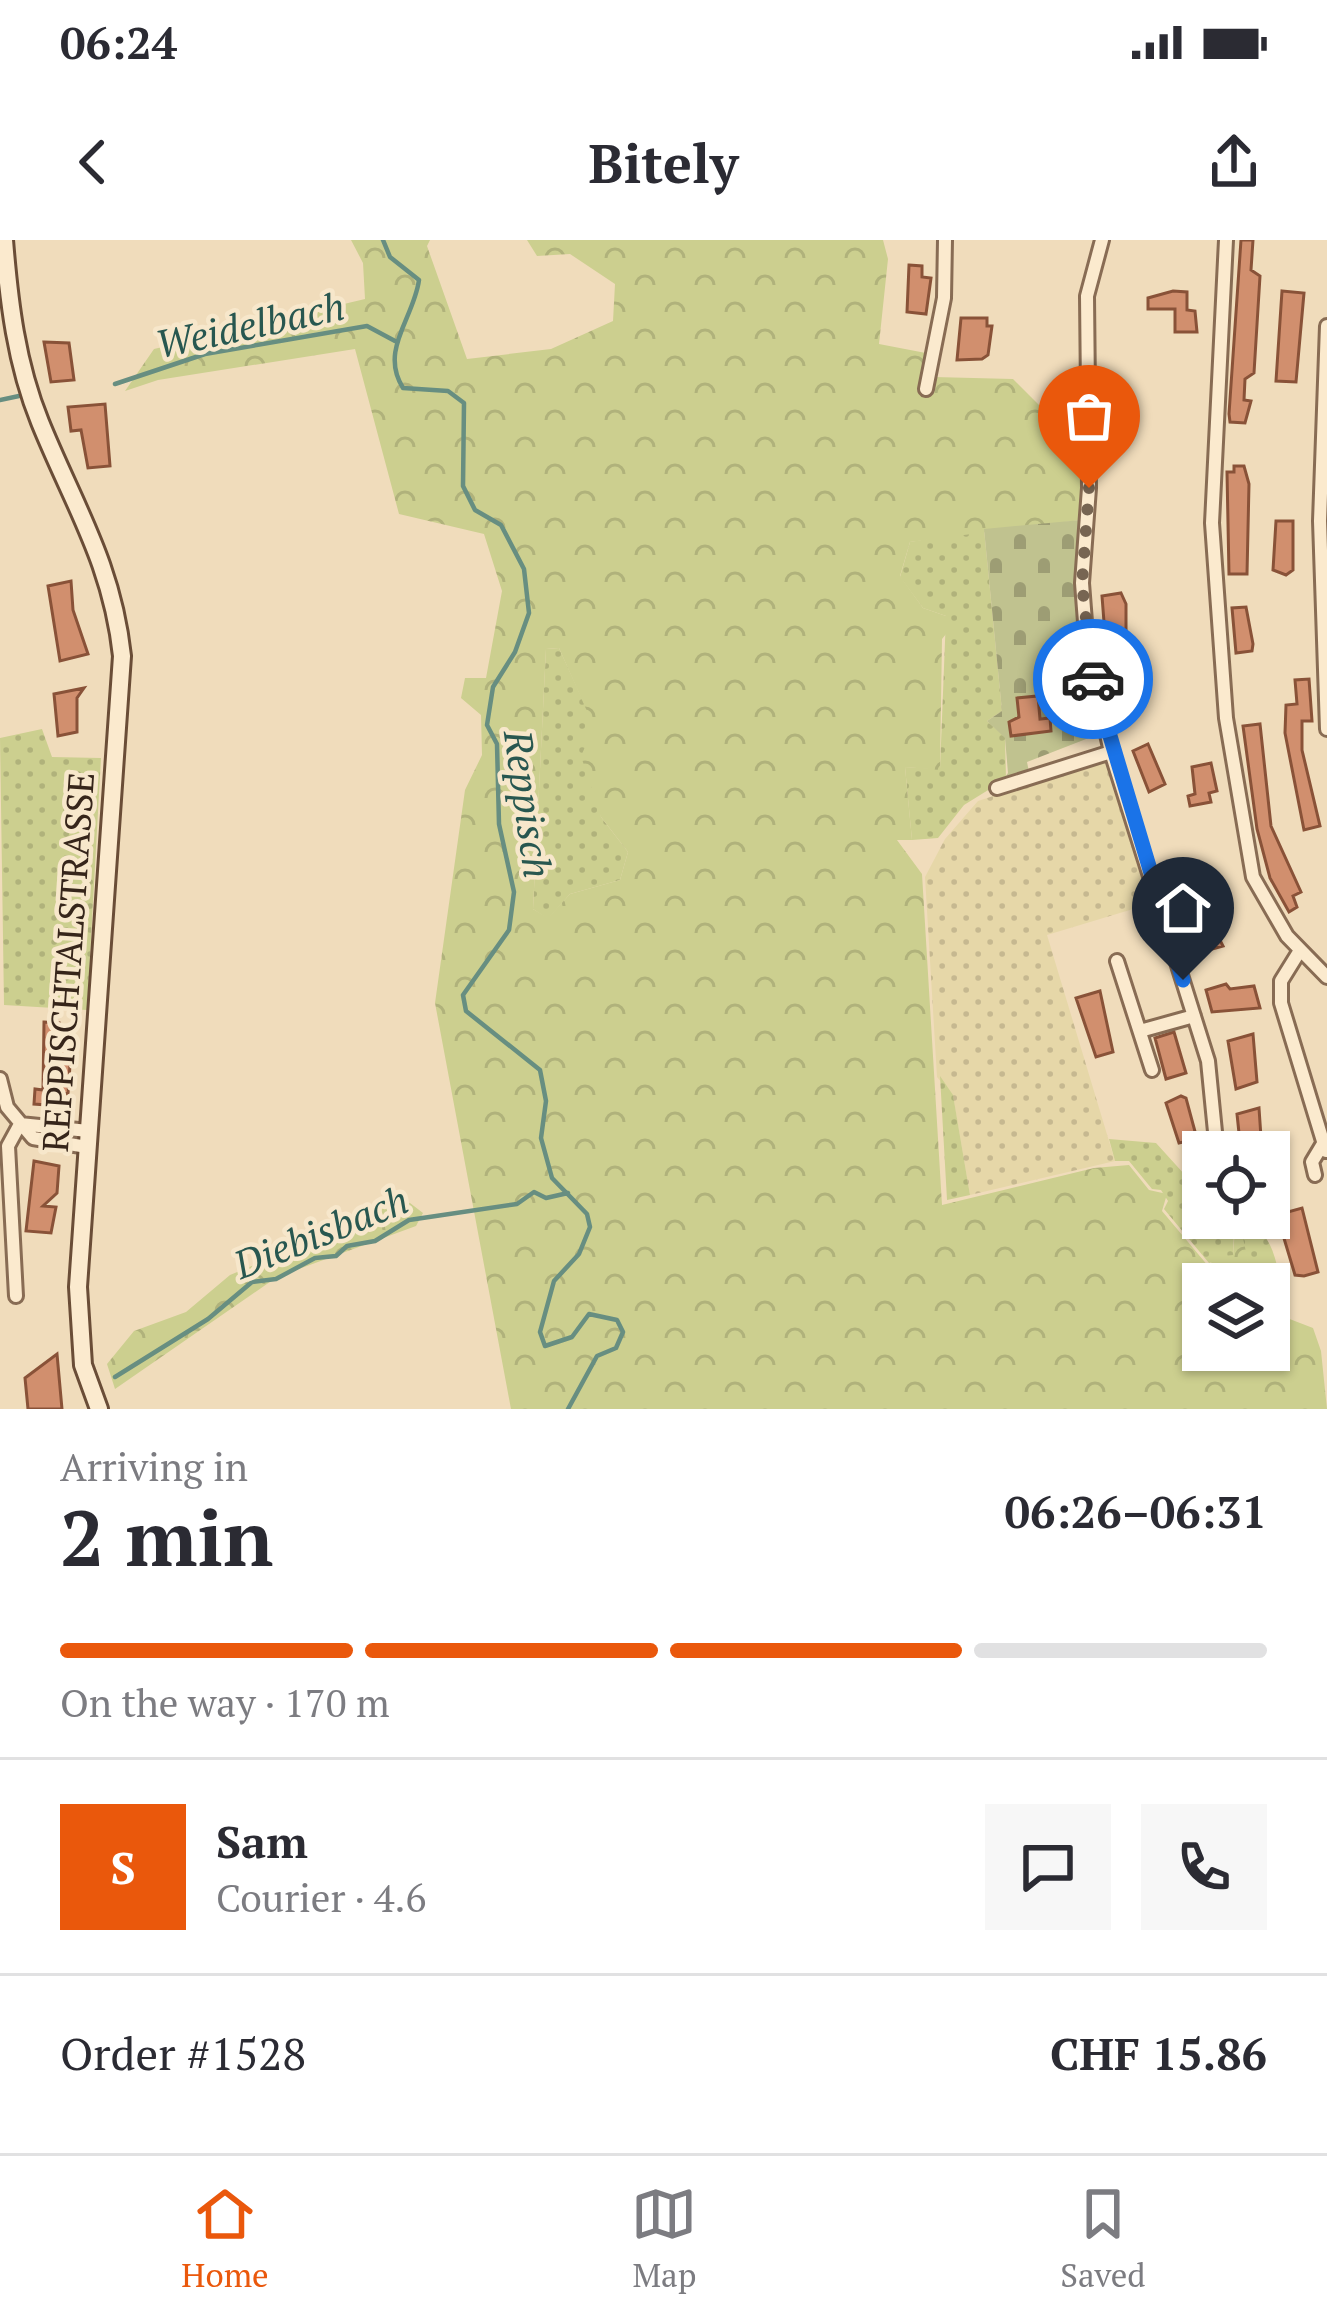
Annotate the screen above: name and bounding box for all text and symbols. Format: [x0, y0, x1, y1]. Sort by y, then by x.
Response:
text: 06:24 [60, 12, 177, 72]
text: Bitely [589, 127, 738, 198]
icon: back [60, 129, 126, 195]
icon: share [1201, 129, 1267, 195]
water label: Weidelbach [151, 279, 349, 369]
pin [1038, 365, 1140, 488]
icon: bag [1056, 383, 1122, 449]
courier [1033, 619, 1153, 739]
icon: car [1060, 646, 1126, 712]
water label: Reppisch [493, 726, 565, 881]
street label: REPPISCHTALSTRASSE [31, 771, 104, 1153]
pin [1132, 857, 1234, 980]
icon: home [1150, 875, 1216, 941]
map controls [1182, 1131, 1290, 1371]
button: locate [1182, 1131, 1290, 1239]
water label: Diebisbach [225, 1173, 416, 1290]
button: layers [1182, 1263, 1290, 1371]
text: Arriving in [60, 1440, 248, 1492]
text: 06:26–06:31 [1005, 1481, 1267, 1541]
text: 2 min [60, 1485, 273, 1588]
text: On the way · 170 m [60, 1676, 390, 1728]
button: chat [985, 1804, 1111, 1930]
button: phone [1141, 1804, 1267, 1930]
text: Sam [216, 1811, 308, 1871]
text: S [110, 1837, 136, 1897]
text: Courier · 4.6 [216, 1871, 426, 1923]
text: Order #1528 [60, 2023, 306, 2083]
text: CHF 15.86 [1050, 2023, 1267, 2083]
tab: Home [181, 2181, 269, 2296]
tab: Map [631, 2181, 697, 2296]
tab: Saved [1060, 2181, 1146, 2296]

